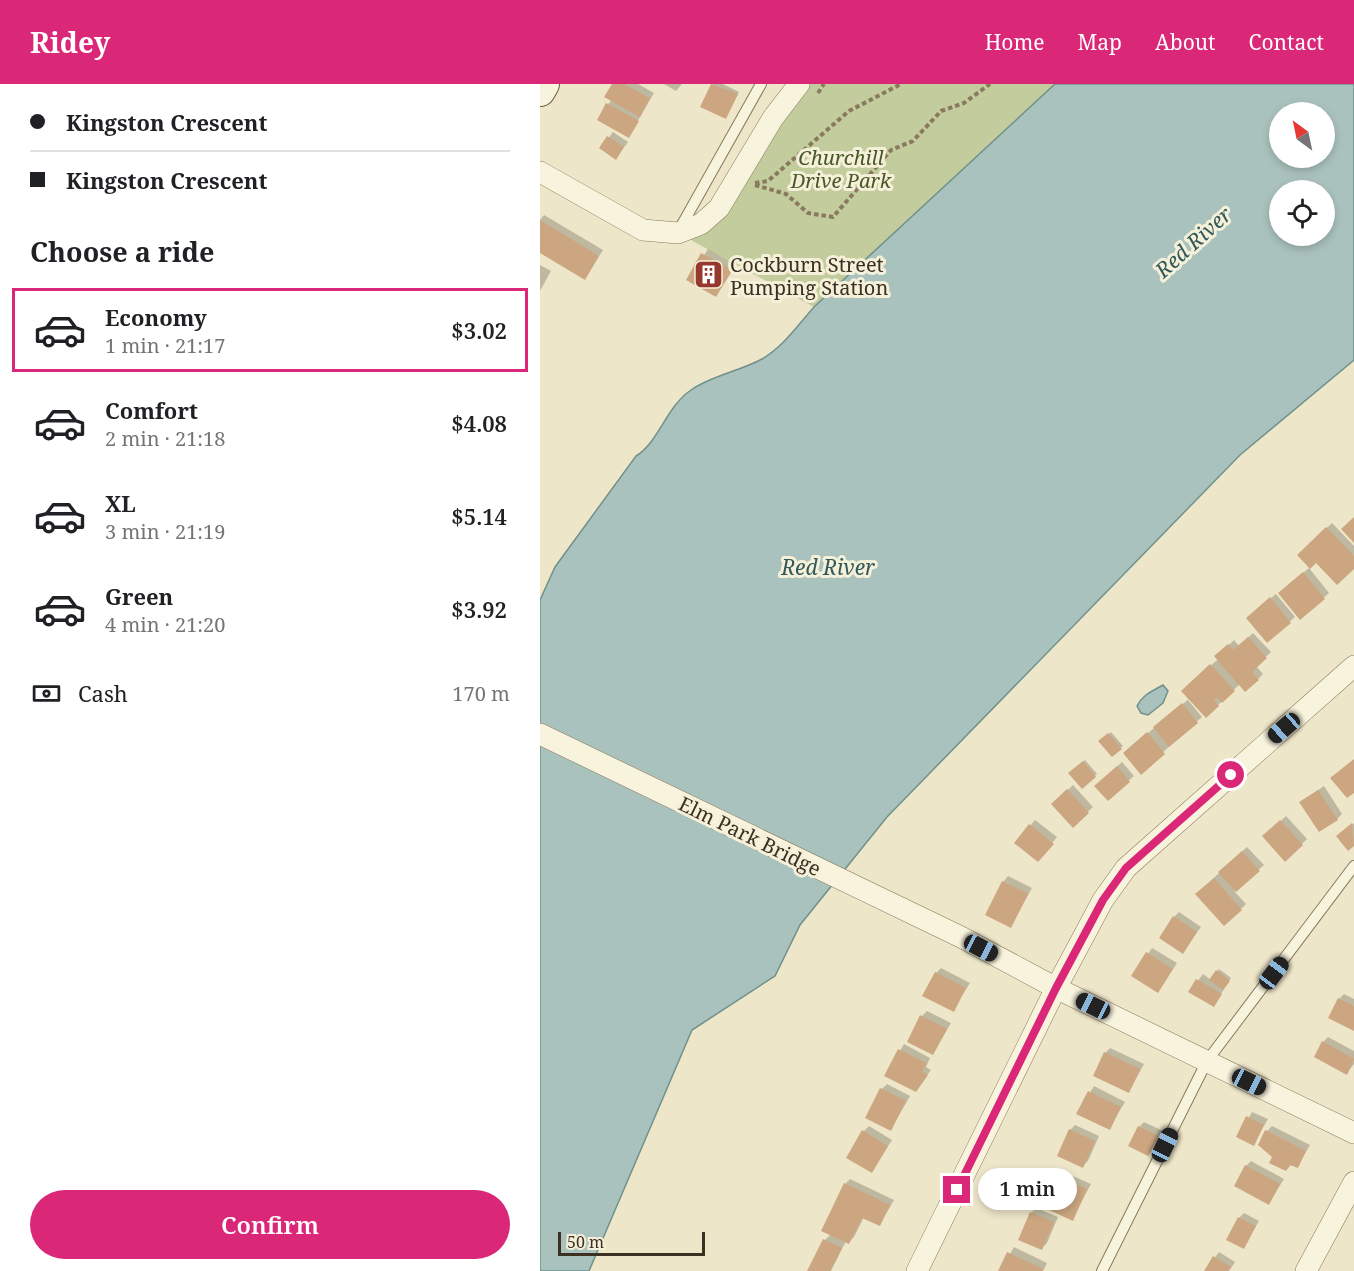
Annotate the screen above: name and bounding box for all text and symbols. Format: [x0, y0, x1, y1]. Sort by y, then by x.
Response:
text: Ridey [30, 23, 110, 61]
text: Home [985, 28, 1045, 56]
text: Map [1078, 28, 1122, 56]
text: About [1155, 28, 1216, 56]
text: Contact [1249, 28, 1324, 56]
north arrow [1269, 102, 1335, 168]
map controls [1269, 102, 1335, 246]
text: Kingston Crescent [66, 107, 267, 137]
park label: Churchill Drive Park [790, 144, 892, 194]
text: Kingston Crescent [66, 165, 267, 195]
button: locate [1269, 180, 1335, 246]
water label: Red River [1148, 200, 1237, 284]
text: Choose a ride [30, 233, 215, 270]
place label: Cockburn Street Pumping Station [730, 251, 888, 301]
building icon: Cockburn Street Pumping Station [693, 259, 725, 291]
text: Economy [105, 302, 207, 332]
icon: car [33, 303, 87, 357]
text: $3.02 [451, 315, 507, 345]
text: 1 min · 21:17 [105, 332, 225, 359]
text: Comfort [105, 395, 198, 425]
icon: car [33, 396, 87, 450]
text: $4.08 [451, 408, 507, 438]
text: 2 min · 21:18 [105, 425, 225, 452]
text: XL [105, 488, 136, 518]
icon: car [33, 489, 87, 543]
text: $5.14 [451, 501, 507, 531]
text: 3 min · 21:19 [105, 518, 225, 545]
water label: Red River [780, 553, 875, 581]
text: Green [105, 581, 173, 611]
icon: car [33, 582, 87, 636]
text: $3.92 [451, 594, 507, 624]
text: 4 min · 21:20 [105, 611, 225, 638]
icon: cash [30, 677, 63, 710]
text: Cash [78, 678, 128, 708]
text: 170 m [452, 680, 510, 707]
car [1265, 709, 1303, 747]
route start [1217, 761, 1244, 788]
street label: Elm Park Bridge [674, 790, 826, 882]
car [961, 932, 1001, 964]
car [1256, 953, 1292, 993]
car [1073, 990, 1113, 1022]
car [1229, 1066, 1269, 1098]
car [1149, 1125, 1181, 1165]
callout: 1 min [978, 1169, 1077, 1211]
text: 1 min [1000, 1175, 1055, 1202]
route end [943, 1176, 970, 1203]
button: Confirm [30, 1190, 510, 1259]
scale bar [558, 1229, 705, 1256]
text: 50 m [567, 1231, 604, 1253]

